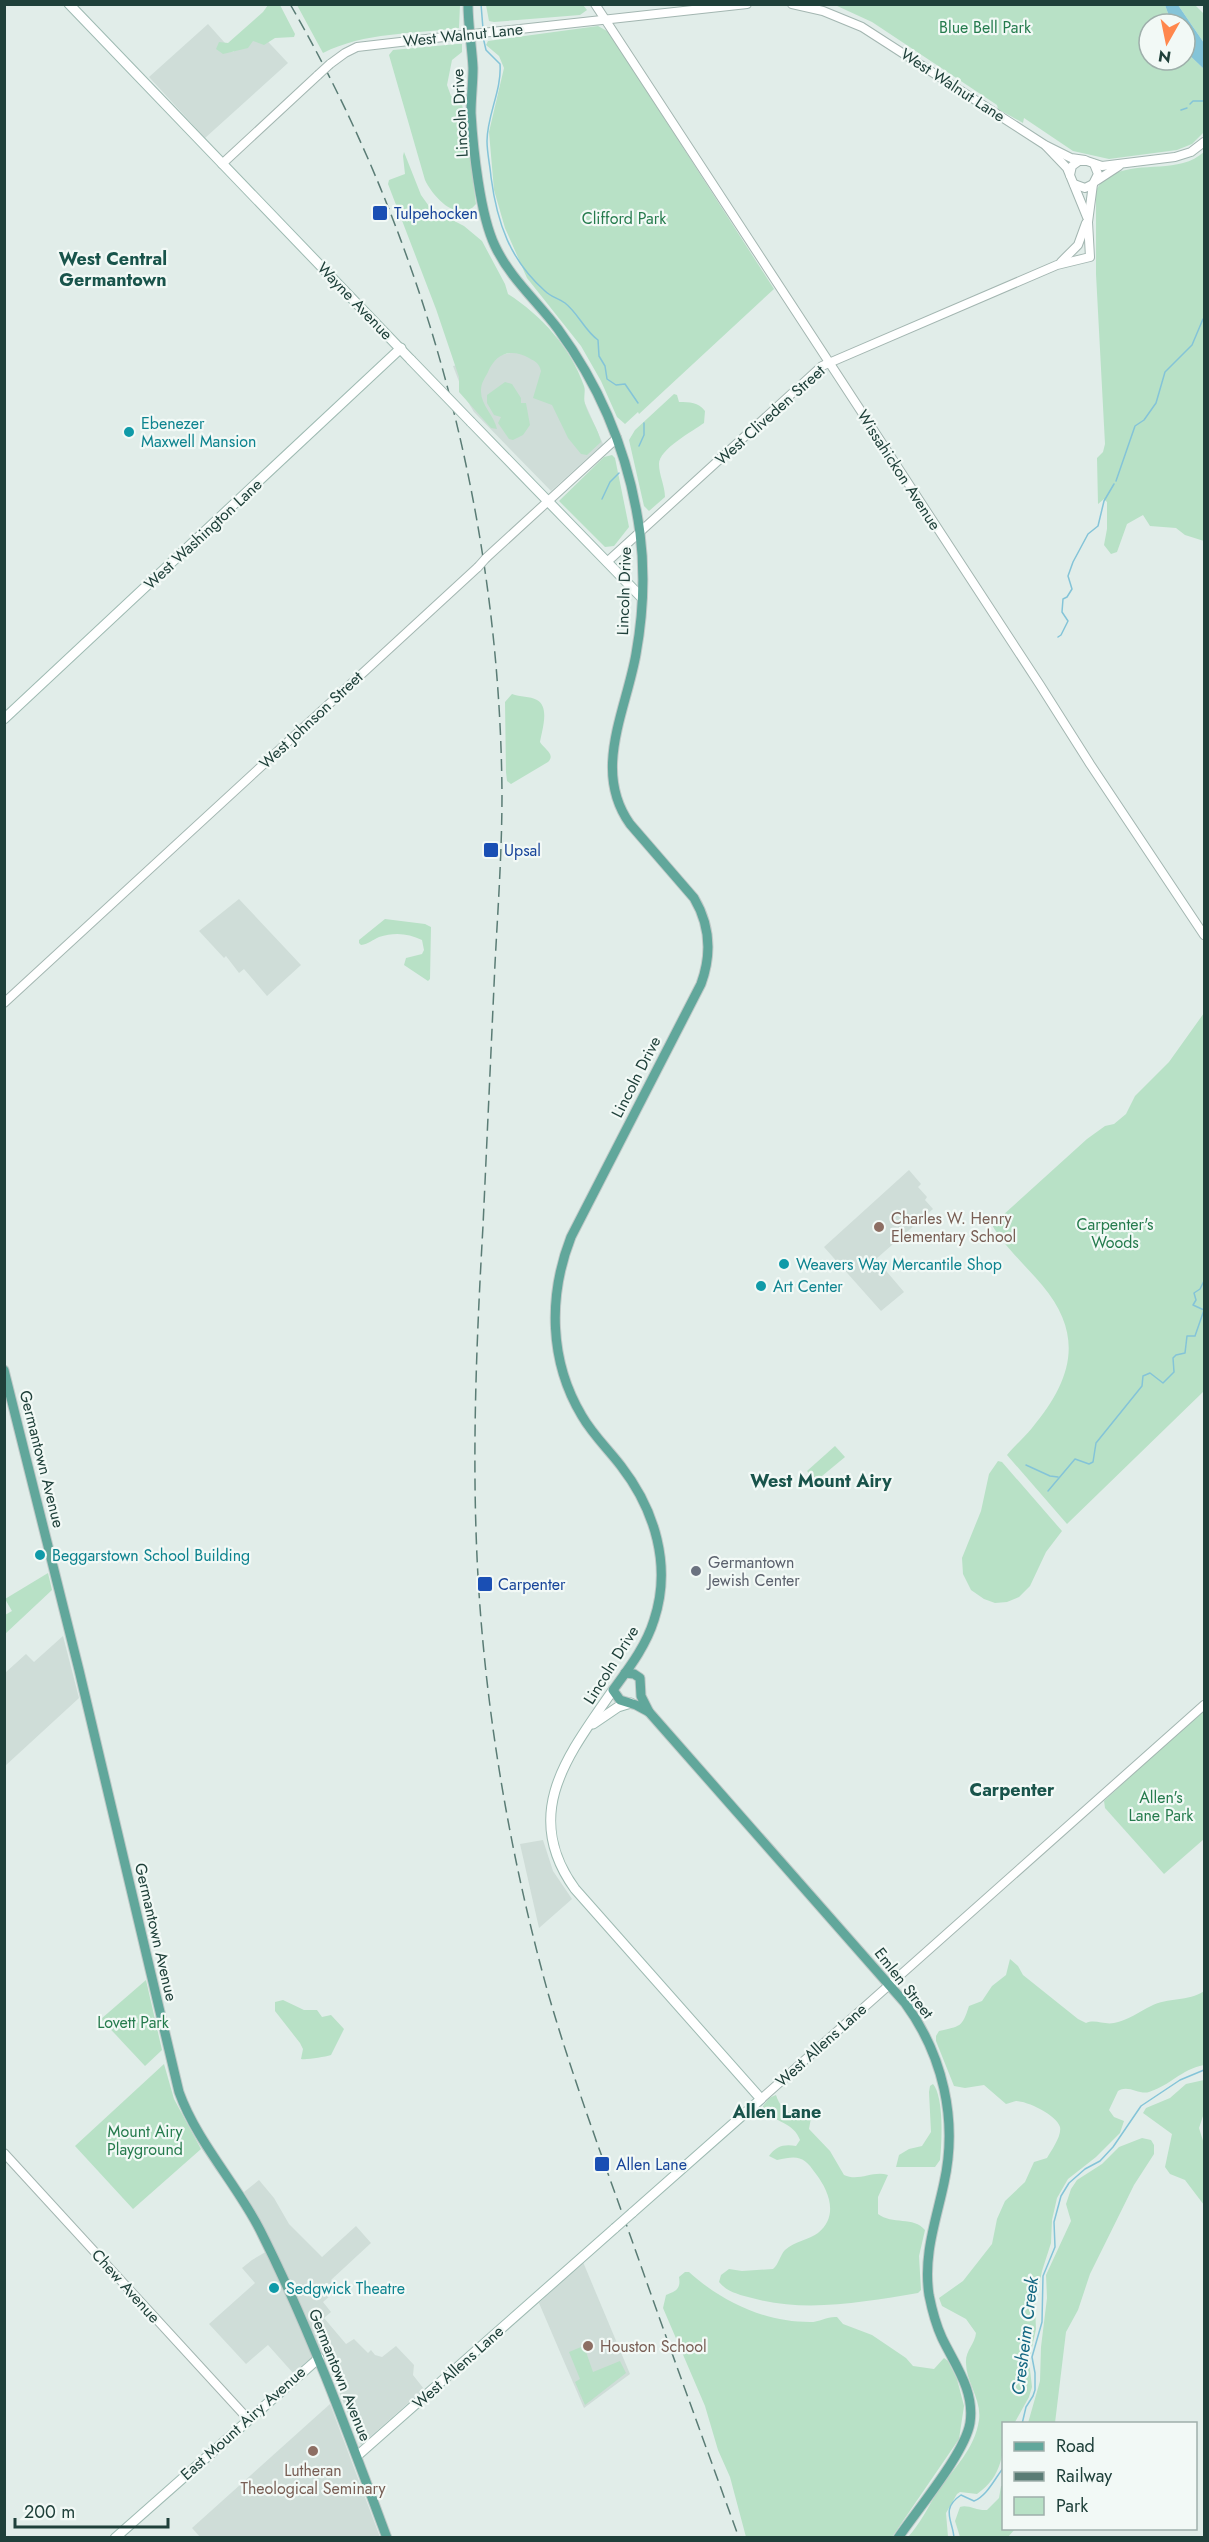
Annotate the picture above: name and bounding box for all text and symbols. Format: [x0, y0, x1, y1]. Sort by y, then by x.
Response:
north arrow [1137, 12, 1197, 72]
park label: Blue Bell Park [939, 16, 1032, 39]
street label: West Walnut Lane [402, 17, 524, 53]
street label: West Walnut Lane [896, 43, 1010, 127]
text: N [1157, 44, 1173, 69]
street label: Lincoln Drive [446, 68, 474, 158]
place label: Tulpehocken [394, 202, 478, 225]
marker: Tulpehocken [371, 204, 389, 222]
park label: Clifford Park [582, 207, 667, 230]
district label: West Central Germantown [59, 246, 167, 293]
street label: Wayne Avenue [312, 257, 398, 345]
street label: West Cliveden Street [710, 359, 830, 471]
street label: Wissahickon Avenue [851, 405, 947, 535]
place label: Ebenezer Maxwell Mansion [141, 412, 256, 453]
marker: Ebenezer Maxwell Mansion [122, 425, 136, 439]
street label: West Washington Lane [139, 473, 267, 595]
street label: Lincoln Drive [611, 546, 637, 636]
street label: West Johnson Street [254, 666, 368, 774]
place label: Upsal [504, 839, 541, 862]
marker: Upsal [482, 841, 500, 859]
street label: Lincoln Drive [606, 1032, 666, 1122]
place label: Charles W. Henry Elementary School [891, 1207, 1016, 1248]
park label: Carpenter's Woods [1077, 1213, 1153, 1254]
marker: Charles W. Henry Elementary School [872, 1220, 886, 1234]
place label: Weavers Way Mercantile Shop [796, 1253, 1002, 1276]
marker: Weavers Way Mercantile Shop [777, 1257, 791, 1271]
place label: Art Center [773, 1275, 843, 1298]
marker: Art Center [754, 1279, 768, 1293]
street label: Germantown Avenue [14, 1388, 70, 1530]
district label: West Mount Airy [750, 1468, 892, 1494]
place label: Beggarstown School Building [52, 1544, 250, 1567]
marker: Beggarstown School Building [33, 1548, 47, 1562]
place label: Germantown Jewish Center [706, 1551, 800, 1592]
marker: Germantown Jewish Center [689, 1564, 703, 1578]
place label: Carpenter [498, 1573, 566, 1596]
marker: Carpenter [476, 1575, 494, 1593]
street label: Lincoln Drive [578, 1621, 644, 1709]
district label: Carpenter [970, 1777, 1055, 1803]
park label: Allen's Lane Park [1129, 1786, 1194, 1827]
street label: Germantown Avenue [129, 1861, 183, 2003]
street label: Emlen Street [869, 1943, 939, 2024]
street label: West Allens Lane [770, 1998, 872, 2092]
park label: Lovett Park [97, 2011, 170, 2034]
district label: Allen Lane [732, 2099, 821, 2125]
park label: Mount Airy Playground [107, 2120, 183, 2161]
place label: Allen Lane [616, 2153, 687, 2176]
marker: Allen Lane [593, 2155, 611, 2173]
street label: Chew Avenue [86, 2244, 166, 2328]
water label: Cresheim Creek [1005, 2274, 1045, 2397]
place label: Sedgwick Theatre [286, 2277, 405, 2300]
marker: Sedgwick Theatre [267, 2281, 281, 2295]
street label: Germantown Avenue [303, 2305, 377, 2445]
street label: West Allens Lane [407, 2320, 509, 2414]
place label: Houston School [600, 2335, 707, 2358]
marker: Houston School [581, 2339, 595, 2353]
street label: East Mount Airy Avenue [175, 2361, 311, 2485]
legend [1002, 2422, 1197, 2530]
text: Road [1056, 2433, 1095, 2459]
marker: Lutheran Theological Seminary [306, 2444, 320, 2458]
place label: Lutheran Theological Seminary [240, 2459, 387, 2500]
text: Railway [1056, 2463, 1112, 2489]
scale bar [15, 2491, 168, 2529]
text: Park [1056, 2493, 1088, 2519]
text: 200 m [24, 2499, 75, 2525]

